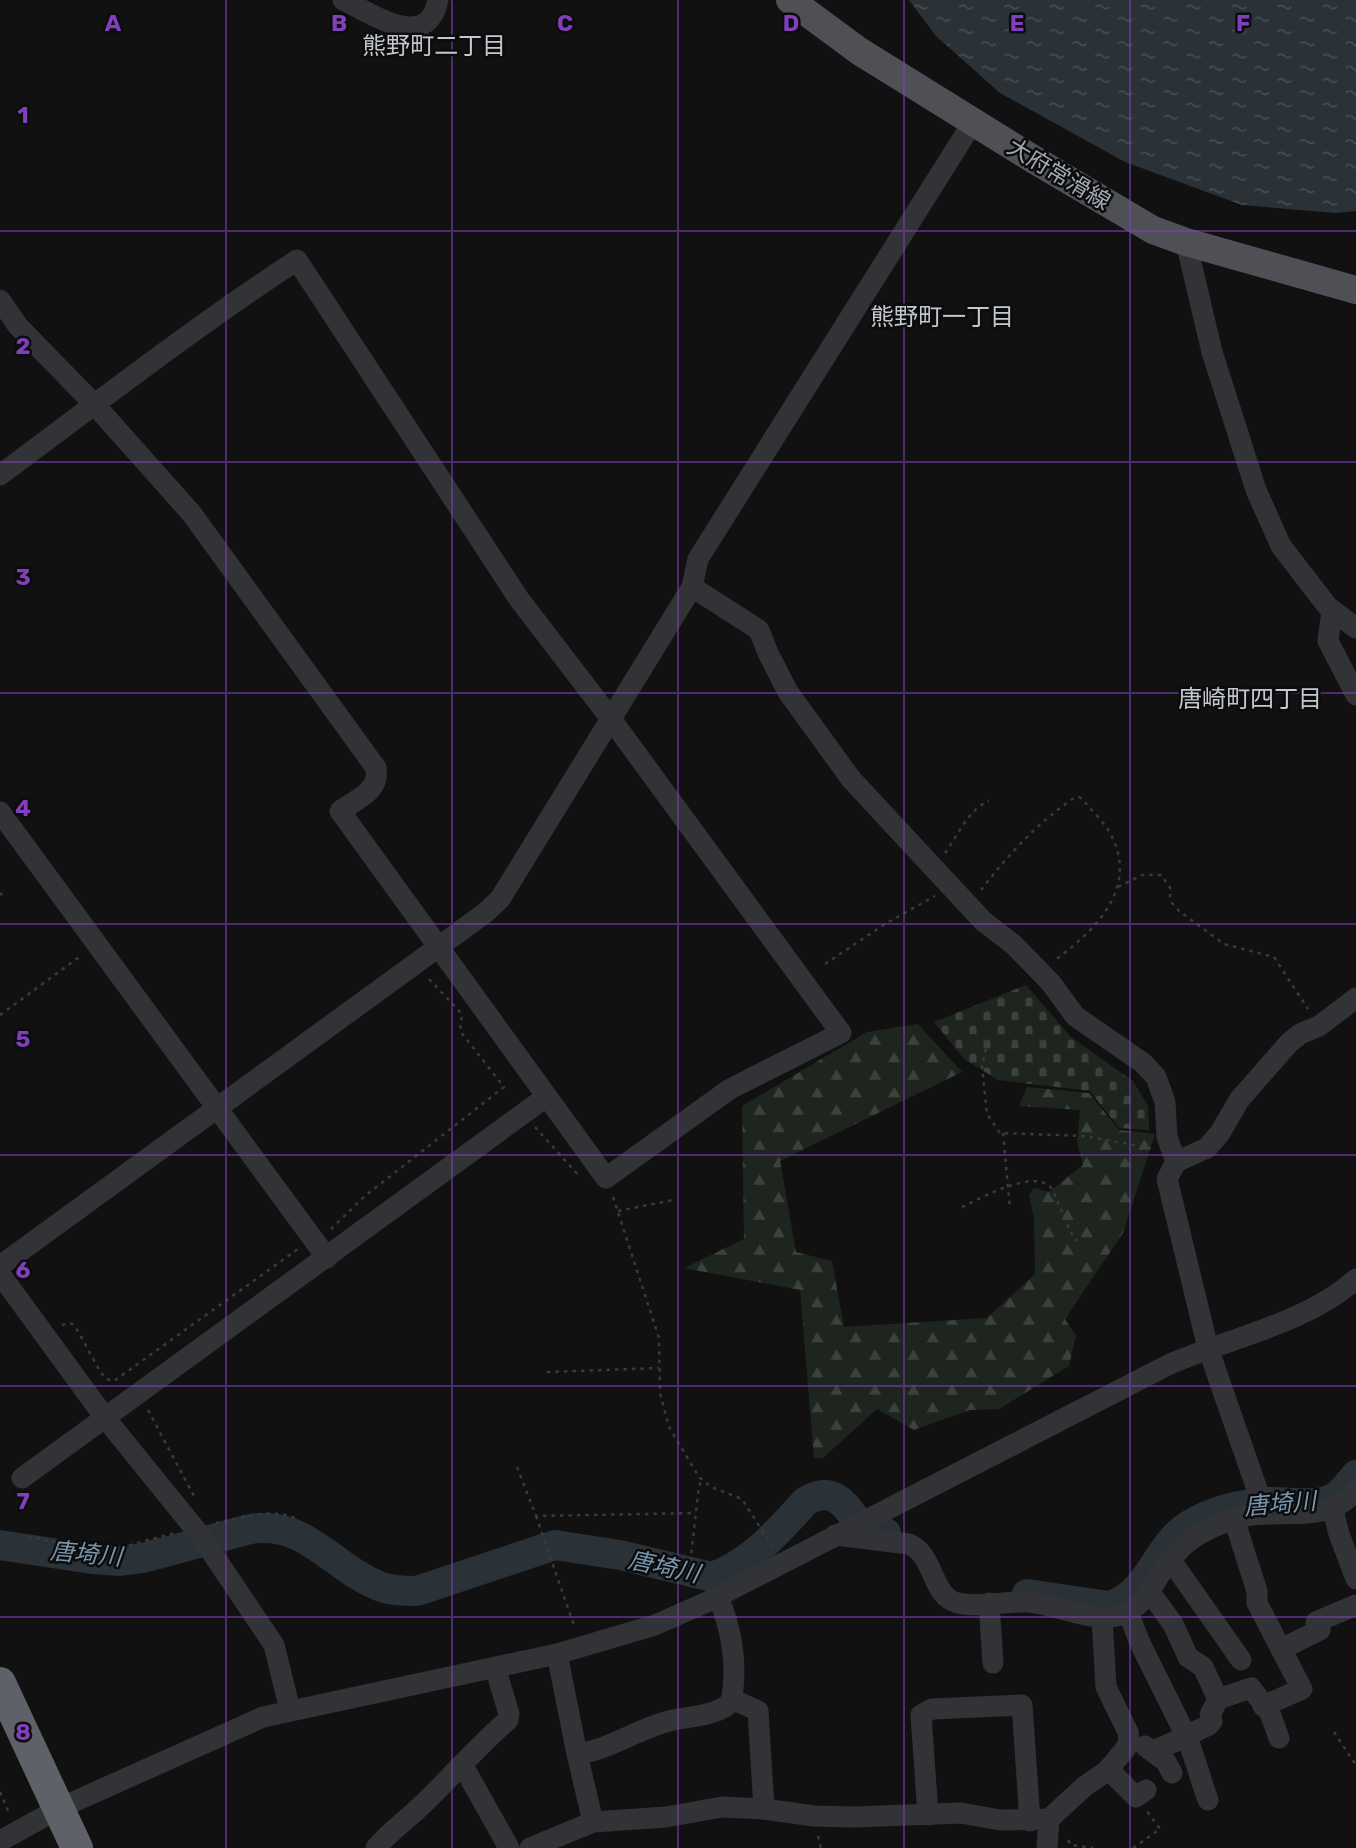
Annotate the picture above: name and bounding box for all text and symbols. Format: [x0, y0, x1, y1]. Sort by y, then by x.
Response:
text: A [105, 9, 122, 37]
text: B [331, 9, 347, 37]
text: C [557, 9, 573, 37]
text: D [783, 9, 799, 37]
text: E [1010, 9, 1024, 37]
text: F [1236, 9, 1250, 37]
district label: 熊野町二丁目 [362, 32, 506, 60]
text: 1 [17, 101, 29, 129]
street label: 大府常滑線 [1003, 132, 1115, 216]
district label: 熊野町一丁目 [870, 303, 1014, 331]
text: 2 [16, 332, 30, 360]
text: 3 [15, 563, 31, 591]
district label: 唐崎町四丁目 [1178, 685, 1322, 713]
text: 4 [15, 794, 31, 822]
text: 5 [16, 1025, 31, 1053]
text: 6 [16, 1256, 31, 1284]
text: 7 [16, 1487, 30, 1515]
water label: 唐埼川 [1243, 1487, 1320, 1521]
water label: 唐埼川 [49, 1537, 126, 1571]
water label: 唐埼川 [626, 1546, 705, 1589]
text: 8 [15, 1718, 31, 1746]

